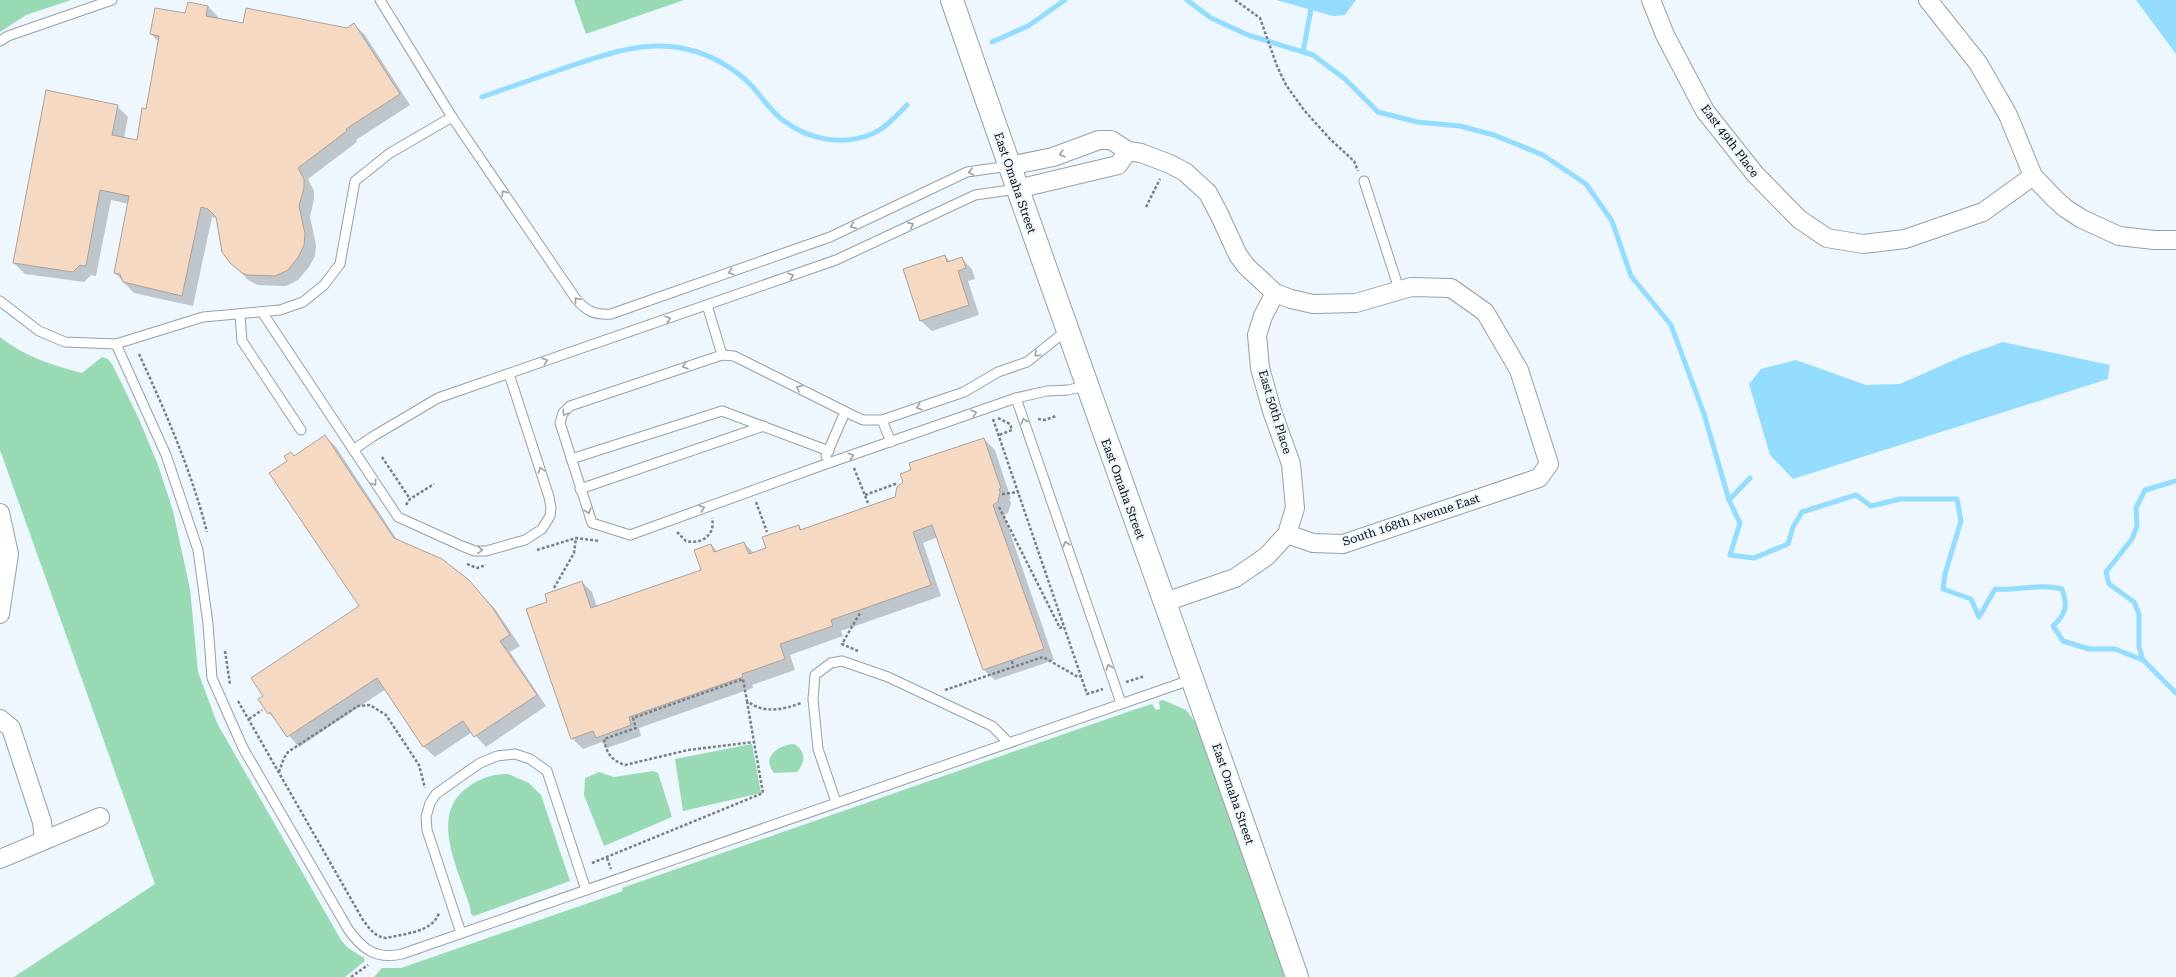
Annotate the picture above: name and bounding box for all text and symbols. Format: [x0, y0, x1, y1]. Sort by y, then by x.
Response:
street label: East 49th Place [1698, 102, 1762, 180]
street label: East Omaha Street [991, 131, 1039, 236]
one-way arrow [1059, 149, 1066, 157]
one-way arrow [967, 168, 974, 176]
one-way arrow [501, 190, 509, 197]
one-way arrow [849, 221, 857, 229]
one-way arrow [906, 222, 914, 230]
one-way arrow [728, 267, 735, 275]
one-way arrow [787, 272, 794, 281]
one-way arrow [575, 298, 582, 305]
one-way arrow [665, 315, 672, 323]
one-way arrow [1034, 350, 1042, 357]
one-way arrow [542, 357, 549, 366]
one-way arrow [682, 362, 689, 370]
street label: East 50th Place [1256, 368, 1295, 456]
one-way arrow [795, 386, 803, 393]
one-way arrow [916, 403, 923, 411]
one-way arrow [563, 408, 570, 415]
one-way arrow [971, 409, 978, 418]
one-way arrow [1020, 417, 1029, 424]
street label: East Omaha Street [1098, 437, 1148, 542]
one-way arrow [848, 452, 855, 461]
one-way arrow [537, 467, 546, 474]
one-way arrow [369, 479, 377, 486]
street label: South 168th Avenue East [1341, 491, 1482, 549]
one-way arrow [699, 505, 706, 513]
one-way arrow [583, 507, 592, 514]
one-way arrow [1063, 540, 1071, 547]
one-way arrow [477, 546, 483, 554]
one-way arrow [1105, 663, 1113, 670]
street label: East Omaha Street [1209, 742, 1257, 847]

